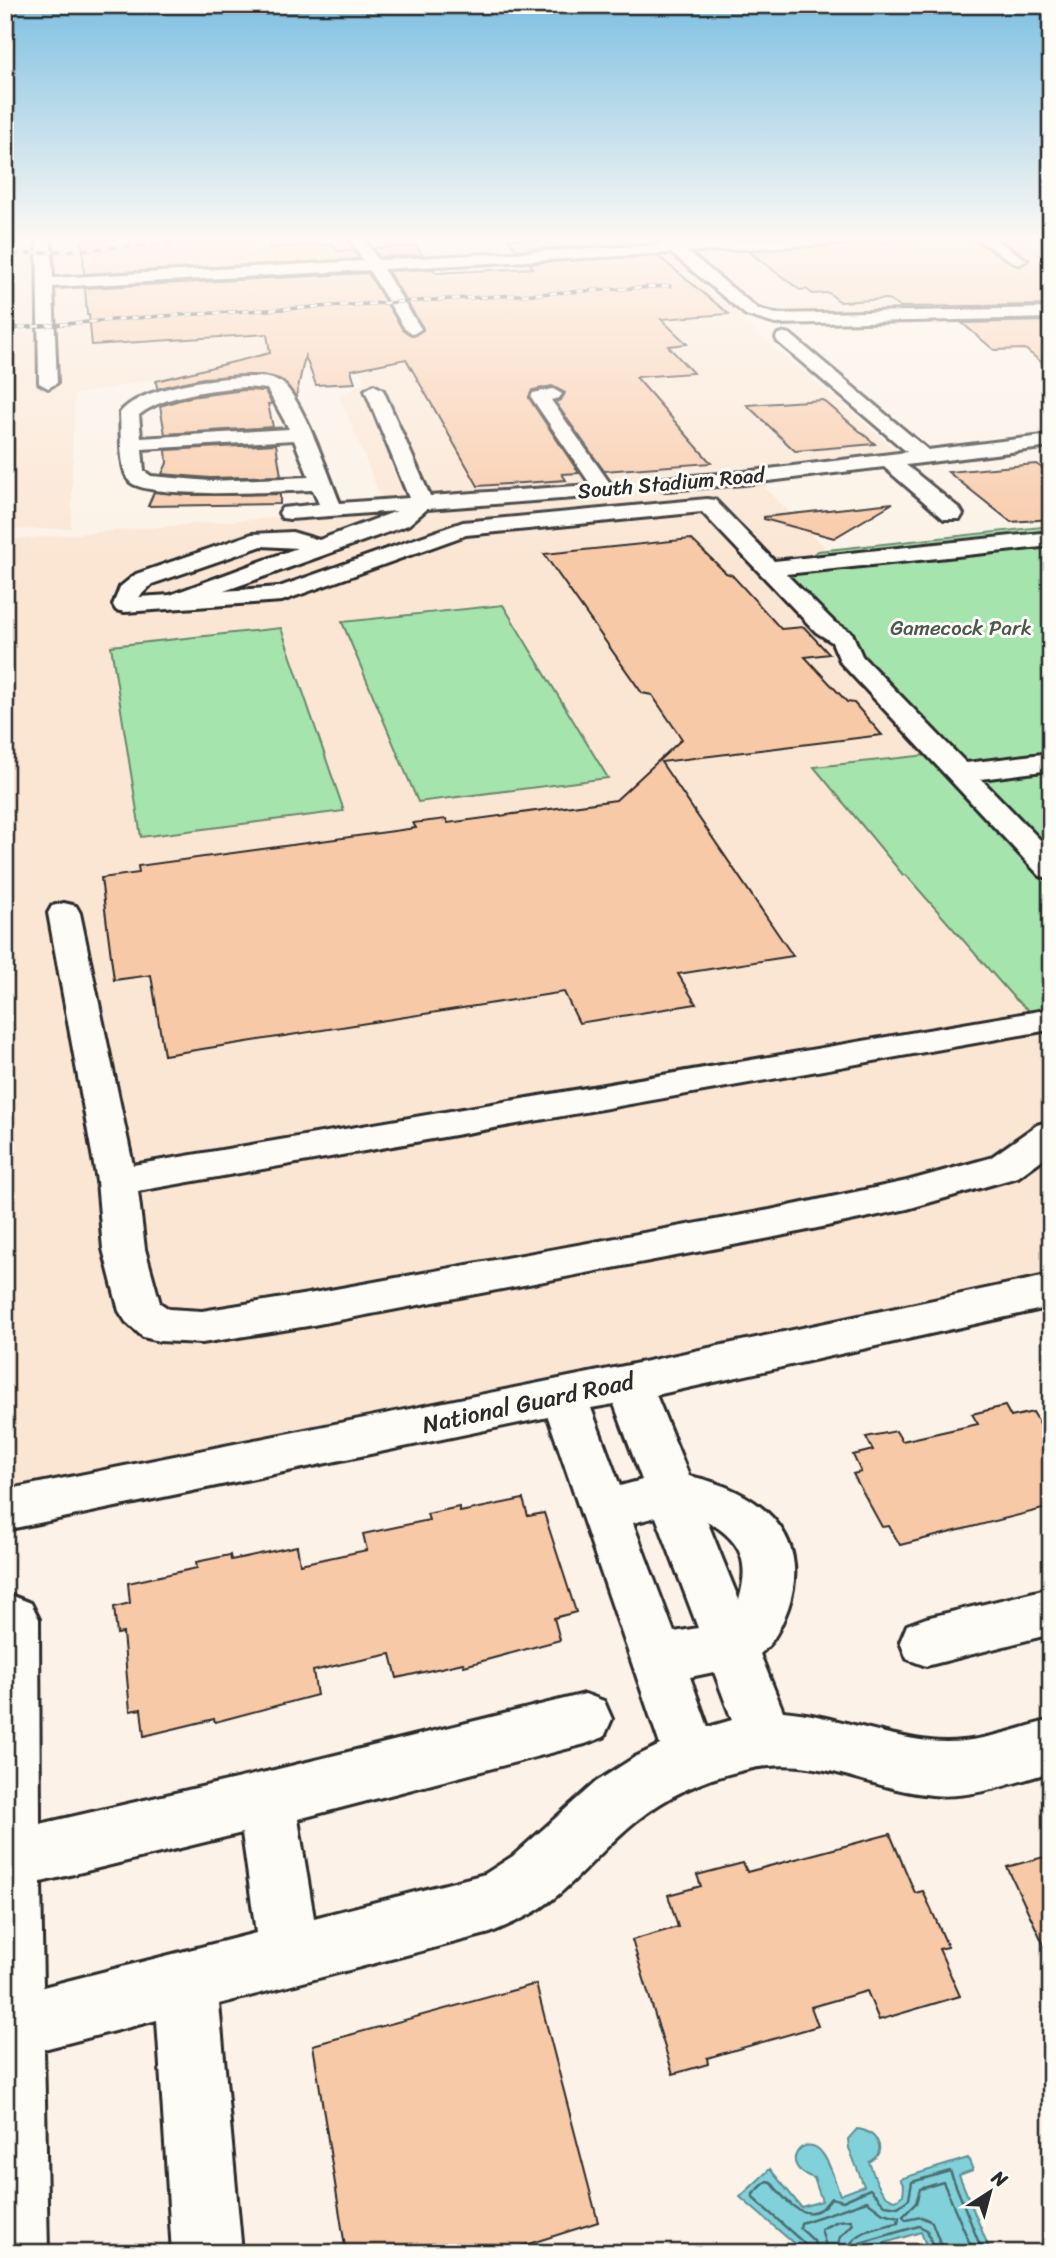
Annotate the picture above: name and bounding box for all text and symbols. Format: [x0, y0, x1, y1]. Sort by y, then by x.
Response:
street label: South Stadium Road [576, 456, 768, 510]
park label: Gamecock Park [890, 609, 1032, 647]
street label: National Guard Road [418, 1360, 639, 1446]
north arrow [954, 2156, 1024, 2226]
text: N [984, 2161, 1015, 2196]

